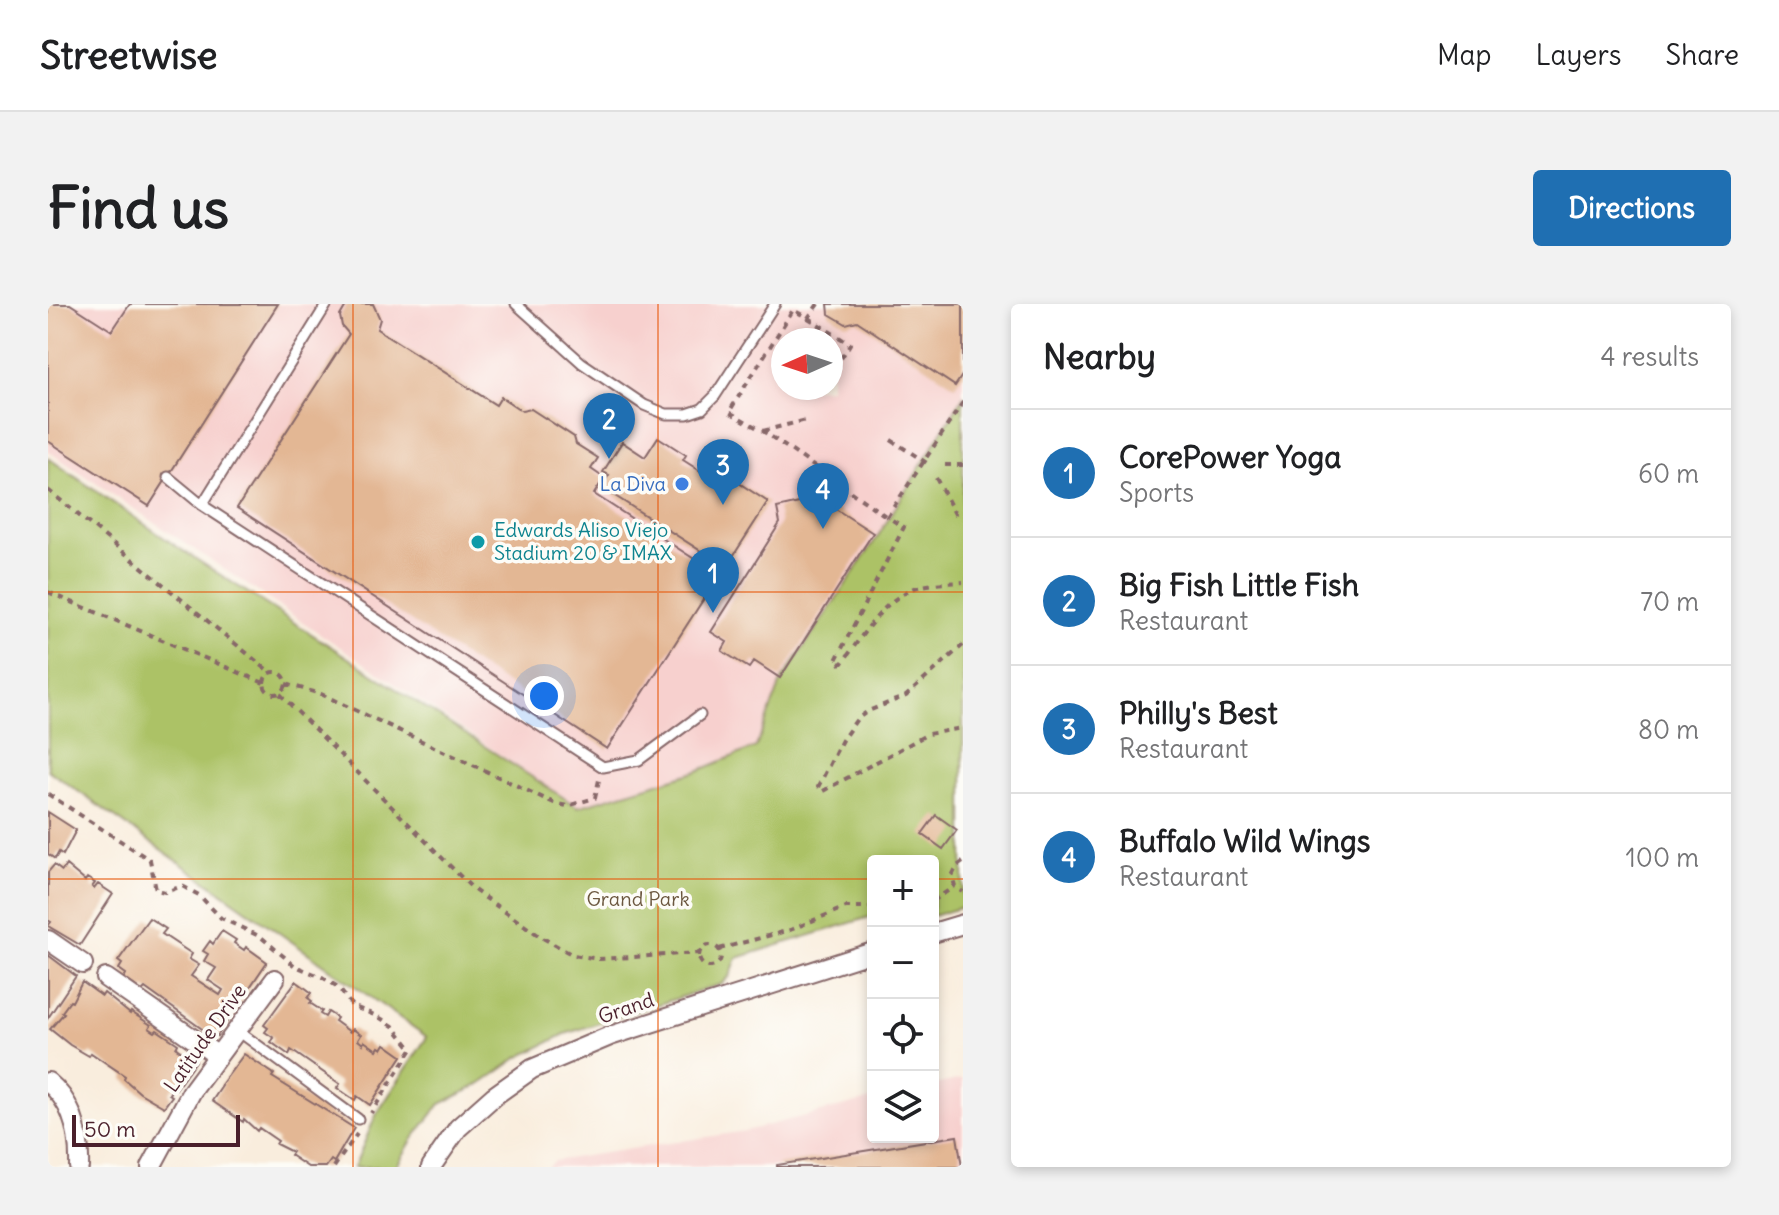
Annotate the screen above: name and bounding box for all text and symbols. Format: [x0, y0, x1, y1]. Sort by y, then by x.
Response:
text: Streetwise [40, 32, 218, 79]
text: Map [1437, 37, 1492, 73]
text: Layers [1536, 37, 1622, 73]
text: Share [1666, 37, 1739, 73]
button: Directions [1533, 170, 1731, 246]
text: Find us [48, 173, 229, 243]
north arrow [771, 328, 843, 400]
text: Nearby [1043, 335, 1156, 378]
text: 4 results [1601, 340, 1699, 373]
pin: 2 [583, 393, 635, 459]
text: CorePower Yoga [1119, 438, 1341, 476]
pin: 3 [697, 439, 749, 505]
text: 1 [1064, 457, 1074, 490]
text: 60 m [1638, 457, 1699, 490]
pin: 4 [797, 463, 849, 529]
place label: La Diva [599, 471, 666, 496]
marker: La Diva [673, 475, 691, 493]
text: Sports [1119, 476, 1194, 509]
place label: Edwards Aliso Viejo Stadium 20 & IMAX [494, 517, 673, 565]
marker: Edwards Aliso Viejo Stadium 20 & IMAX [469, 533, 487, 551]
pin: 1 [687, 547, 739, 613]
text: Big Fish Little Fish [1119, 566, 1359, 604]
text: 2 [1062, 585, 1076, 618]
text: 70 m [1640, 585, 1699, 618]
text: Restaurant [1119, 604, 1248, 637]
your location [524, 676, 564, 716]
text: Philly's Best [1119, 694, 1278, 732]
text: 3 [1062, 713, 1076, 746]
text: 80 m [1638, 713, 1699, 746]
text: Restaurant [1119, 732, 1248, 765]
text: Buffalo Wild Wings [1119, 822, 1370, 860]
text: 4 [1061, 841, 1077, 874]
text: 100 m [1625, 841, 1699, 874]
map controls [867, 855, 939, 1143]
button: + [867, 855, 939, 927]
text: Restaurant [1119, 860, 1248, 893]
park label: Grand Park [586, 886, 690, 911]
button: − [867, 927, 939, 999]
street label: Latitude Drive [158, 979, 251, 1097]
street label: Grand [595, 986, 657, 1029]
button: locate [867, 999, 939, 1071]
button: layers [867, 1071, 939, 1143]
scale bar [72, 1111, 240, 1147]
text: 50 m [84, 1115, 136, 1143]

